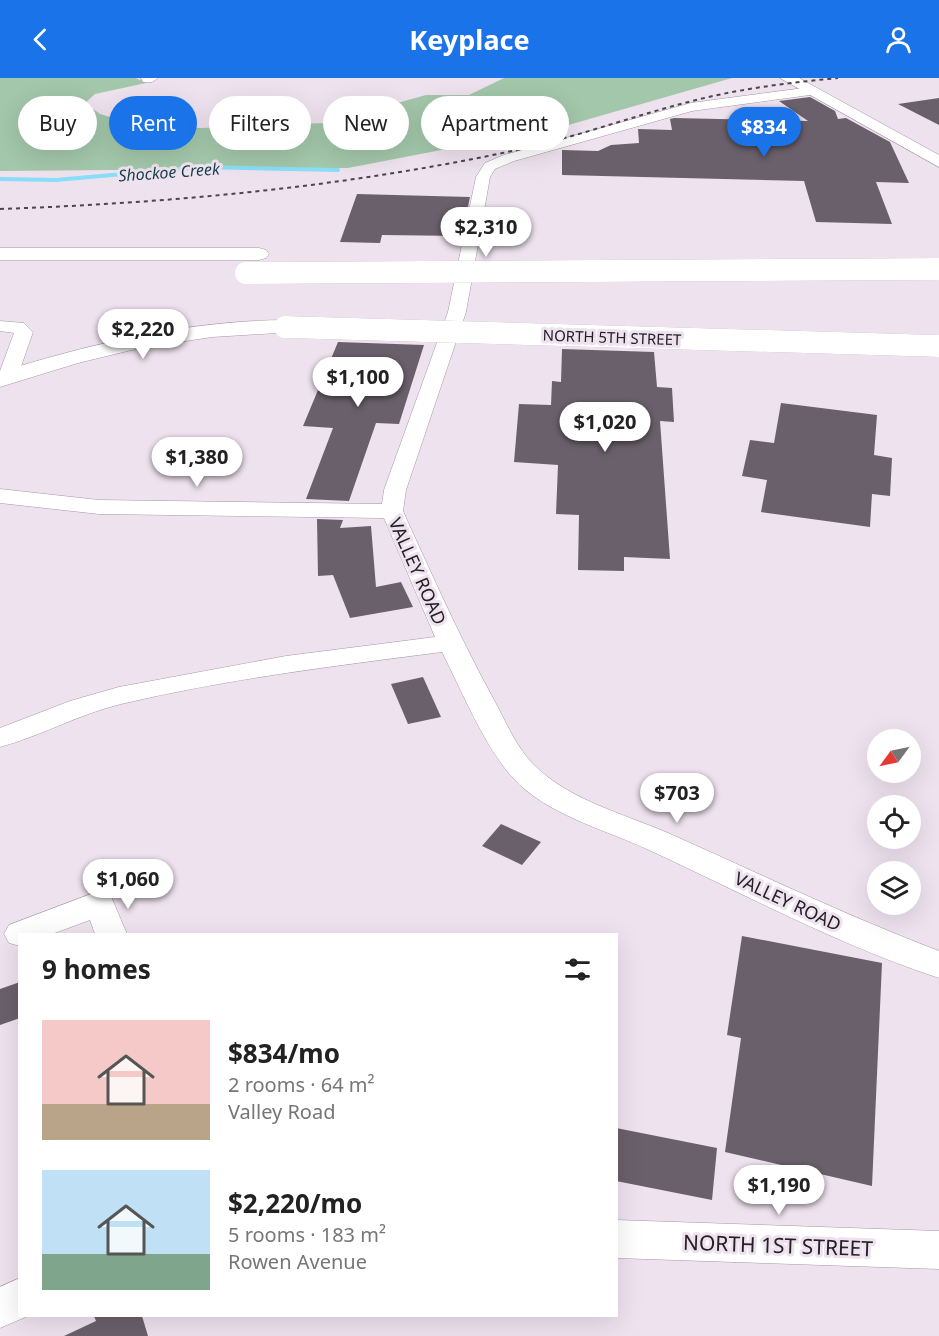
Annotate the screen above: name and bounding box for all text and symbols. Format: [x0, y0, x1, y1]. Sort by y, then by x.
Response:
text: Keyplace [409, 21, 530, 58]
icon: back [24, 23, 57, 56]
icon: person [882, 23, 915, 56]
chip: Buy [18, 96, 97, 150]
chip: Rent [109, 96, 197, 150]
chip: Filters [209, 96, 311, 150]
chip: New [323, 96, 409, 150]
chip: Apartment [421, 96, 569, 150]
pin: $834 [728, 107, 800, 158]
text: $834 [741, 113, 787, 140]
water label: Shockoe Creek [118, 157, 222, 187]
pin: $2,310 [437, 207, 535, 258]
text: $2,310 [455, 213, 517, 240]
pin: $2,220 [94, 309, 192, 360]
text: $2,220 [112, 315, 174, 342]
street label: NORTH 5TH STREET [542, 325, 682, 349]
pin: $1,100 [309, 357, 407, 408]
text: $1,100 [327, 363, 389, 390]
pin: $1,020 [556, 402, 654, 453]
text: $1,020 [574, 408, 636, 435]
pin: $1,380 [148, 437, 246, 488]
text: $1,380 [166, 443, 228, 470]
street label: VALLEY ROAD [384, 514, 452, 628]
north arrow [867, 729, 921, 783]
map controls [867, 729, 921, 915]
pin: $703 [641, 773, 713, 824]
text: $703 [654, 779, 700, 806]
button: locate [867, 795, 921, 849]
pin: $1,060 [79, 859, 177, 910]
button: layers [867, 861, 921, 915]
text: $1,060 [97, 865, 159, 892]
street label: VALLEY ROAD [731, 866, 845, 936]
text: 9 homes [42, 951, 151, 987]
icon: filters [561, 953, 594, 986]
text: $834/mo [228, 1035, 340, 1071]
icon: home [90, 1044, 162, 1116]
text: 2 rooms · 64 m² [228, 1071, 375, 1098]
text: Valley Road [228, 1098, 335, 1125]
pin: $1,190 [730, 1165, 828, 1216]
text: $1,190 [748, 1171, 810, 1198]
text: $2,220/mo [228, 1185, 362, 1221]
icon: home [90, 1194, 162, 1266]
text: 5 rooms · 183 m² [228, 1221, 386, 1248]
street label: NORTH 1ST STREET [683, 1228, 874, 1262]
text: Rowen Avenue [228, 1248, 367, 1275]

